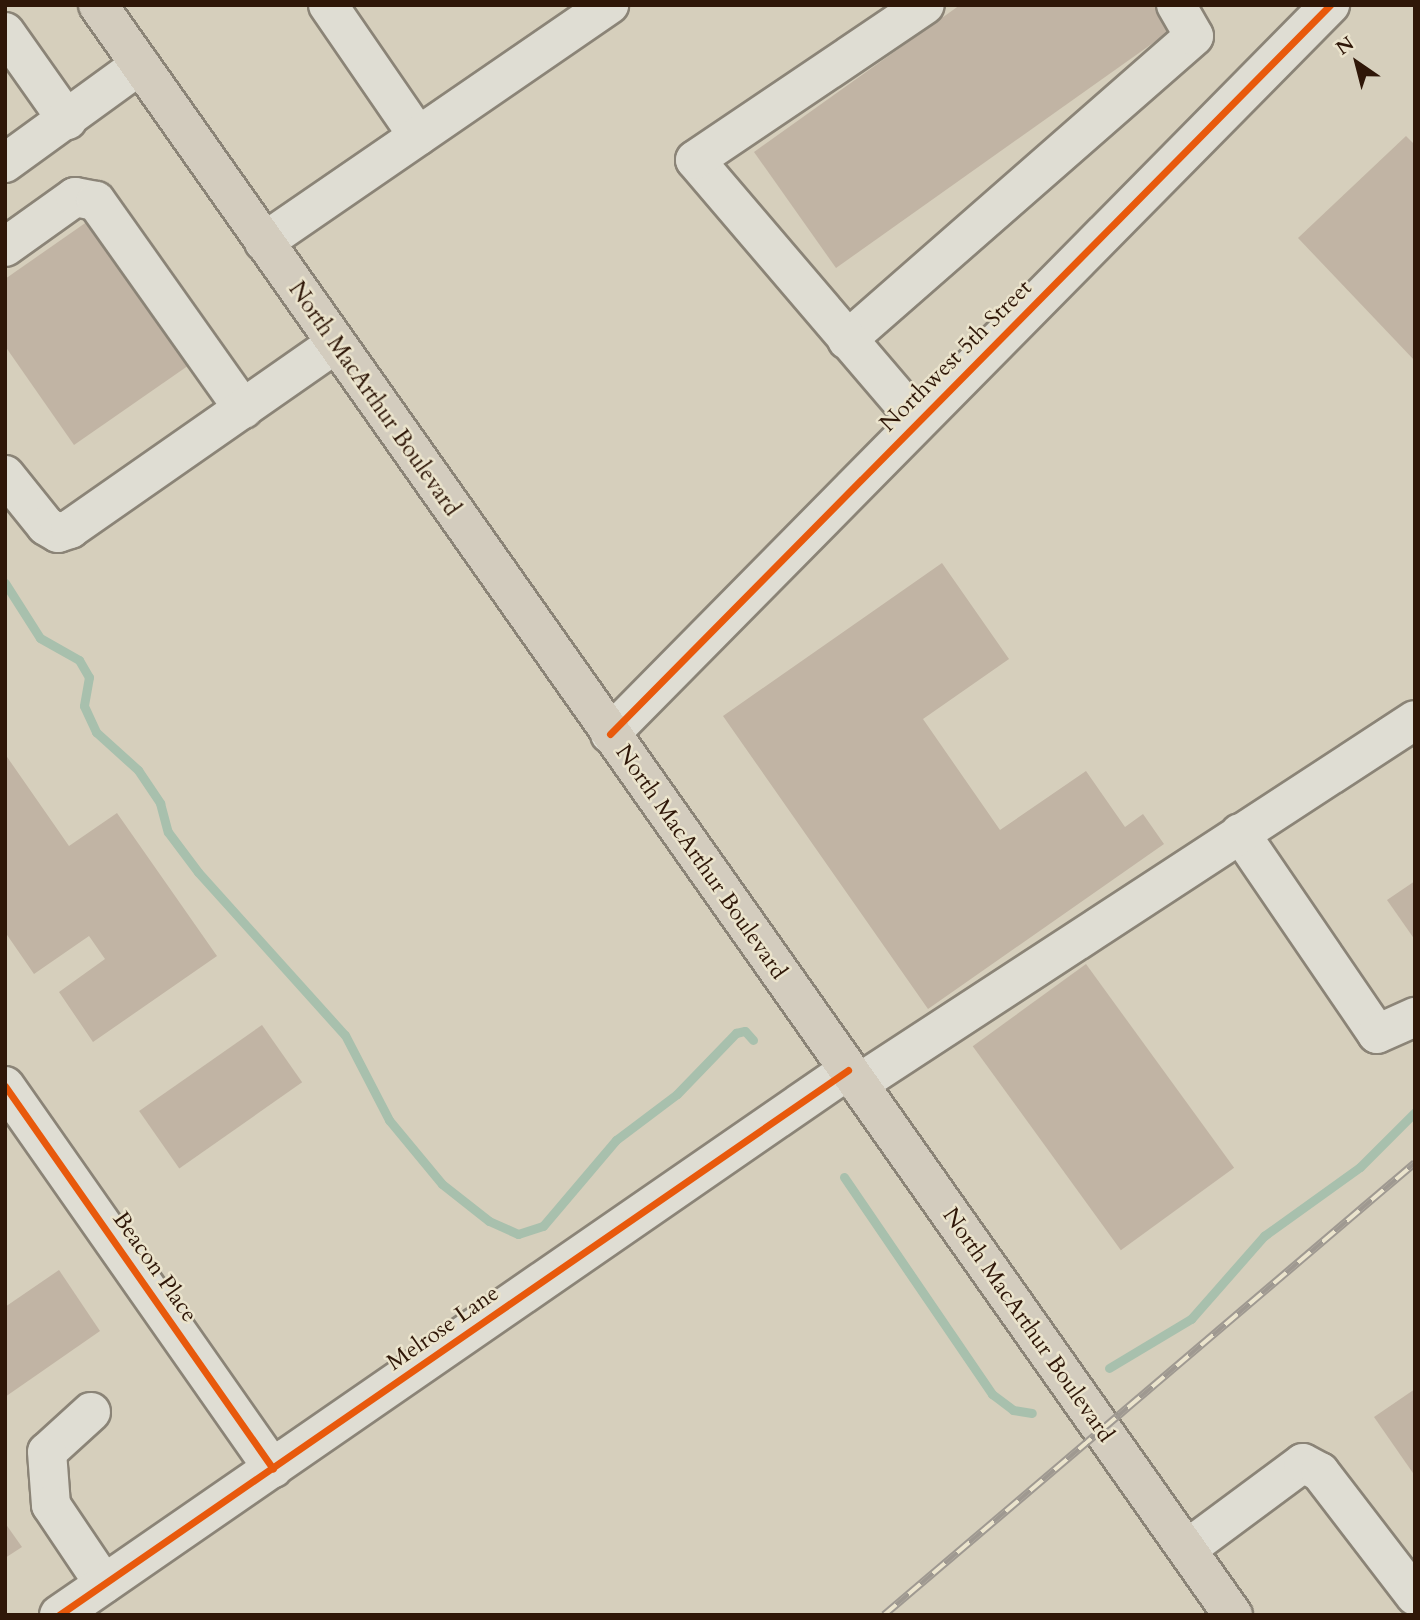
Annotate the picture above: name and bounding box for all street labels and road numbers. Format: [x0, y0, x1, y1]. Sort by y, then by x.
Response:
street label: Northwest 5th Street [874, 274, 1038, 438]
street label: North MacArthur Boulevard [283, 277, 465, 521]
street label: North MacArthur Boulevard [610, 740, 792, 984]
street label: North MacArthur Boulevard [937, 1203, 1119, 1447]
street label: Beacon Place [107, 1206, 203, 1328]
street label: Melrose Lane [382, 1279, 504, 1377]

